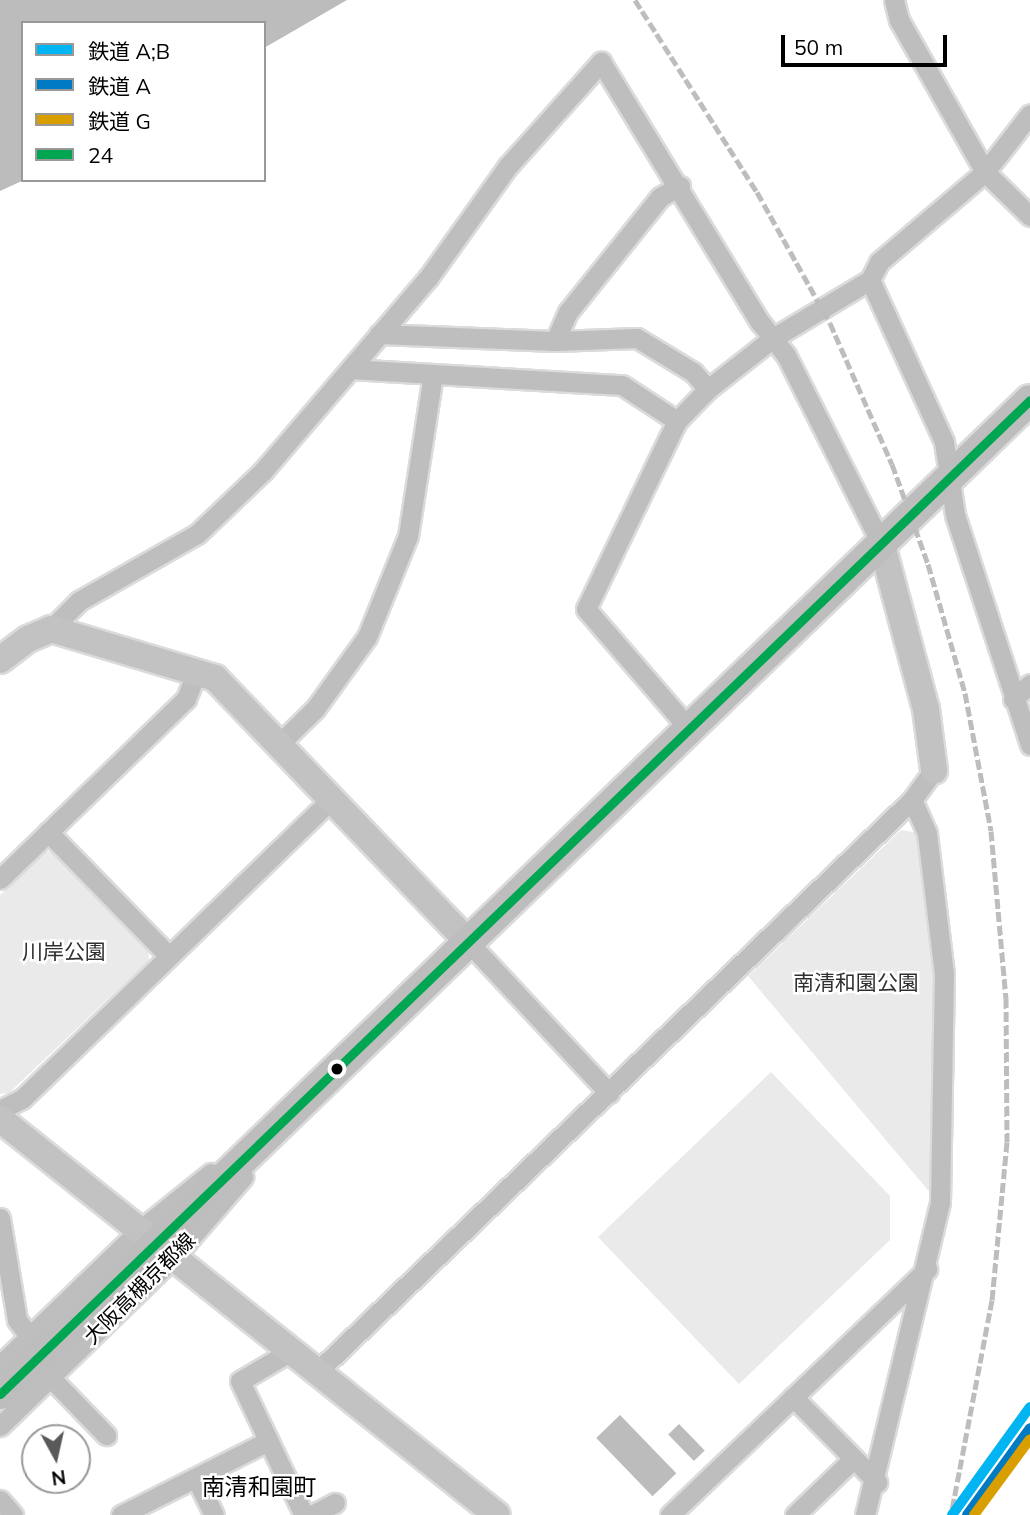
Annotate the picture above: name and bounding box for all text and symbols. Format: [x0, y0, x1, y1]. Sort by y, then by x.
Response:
legend [21, 21, 266, 182]
scale bar [785, 21, 951, 65]
text: 50 m [794, 34, 843, 60]
text: 鉄道 A;B [88, 38, 170, 64]
text: 鉄道 A [88, 73, 151, 99]
text: 鉄道 G [88, 108, 151, 134]
text: 24 [88, 142, 113, 168]
park label: 川岸公園 [22, 938, 106, 964]
park label: 南清和園公園 [793, 969, 919, 995]
unlabelled marker [330, 1062, 344, 1076]
street label: 大阪高槻京都線 [78, 1227, 200, 1349]
north arrow [21, 1424, 91, 1494]
text: N [50, 1465, 67, 1491]
district label: 南清和園町 [202, 1473, 316, 1501]

